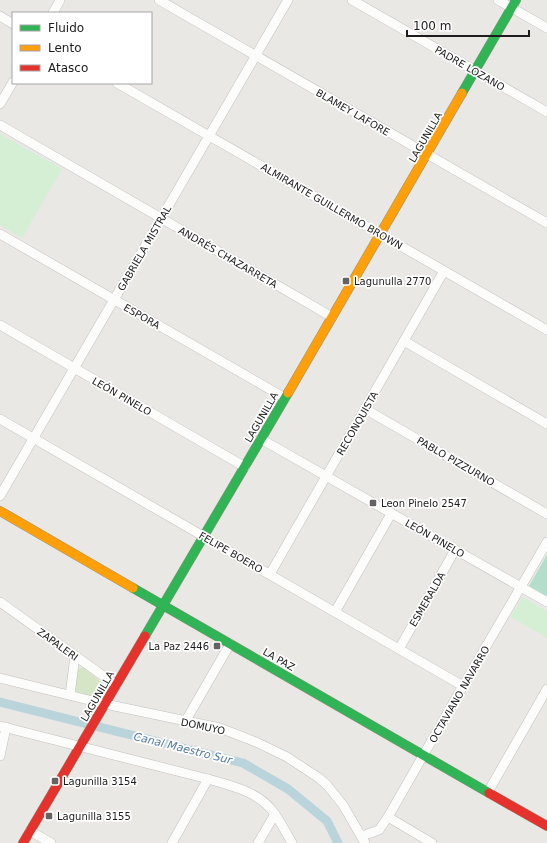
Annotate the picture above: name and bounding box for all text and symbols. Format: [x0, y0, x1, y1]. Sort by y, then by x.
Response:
legend [12, 12, 152, 84]
scale bar [407, 12, 529, 38]
text: 100 m [413, 19, 451, 33]
text: Fluido [48, 21, 84, 35]
text: Lento [48, 41, 82, 55]
street label: PADRE LOZANO [433, 44, 507, 93]
text: Atasco [48, 61, 88, 75]
street label: BLAMEY LAFORE [314, 87, 392, 138]
street label: LAGUNILLA [407, 110, 444, 164]
street label: ALMIRANTE GUILLERMO BROWN [259, 161, 404, 252]
street label: GABRIELA MISTRAL [116, 203, 174, 293]
street label: ANDRÉS CHAZARRETA [176, 224, 280, 290]
marker: Lagunulla 2770 [341, 276, 351, 286]
place label: Lagunulla 2770 [354, 276, 431, 287]
street label: ESPORA [122, 302, 162, 331]
street label: LEÓN PINELO [90, 374, 154, 418]
street label: RECONQUISTA [335, 389, 380, 457]
street label: LAGUNILLA [243, 390, 280, 444]
street label: PABLO PIZZURNO [415, 435, 497, 488]
marker: Leon Pinelo 2547 [368, 498, 378, 508]
place label: Leon Pinelo 2547 [381, 498, 467, 509]
street label: LEÓN PINELO [403, 516, 467, 560]
street label: FELIPE BOERO [197, 530, 265, 575]
street label: ESMERALDA [407, 570, 448, 628]
street label: ZAPALERI [35, 626, 80, 663]
place label: La Paz 2446 [149, 641, 209, 652]
marker: La Paz 2446 [212, 641, 222, 651]
street label: OCTAVIANO NAVARRO [427, 644, 492, 745]
street label: LA PAZ [261, 646, 297, 673]
street label: LAGUNILLA [79, 669, 116, 723]
street label: DOMUYO [180, 716, 226, 737]
water label: Canal Maestro Sur [132, 730, 235, 767]
marker: Lagunilla 3154 [50, 776, 60, 786]
place label: Lagunilla 3154 [63, 776, 137, 787]
marker: Lagunilla 3155 [44, 811, 54, 821]
place label: Lagunilla 3155 [57, 811, 131, 822]

